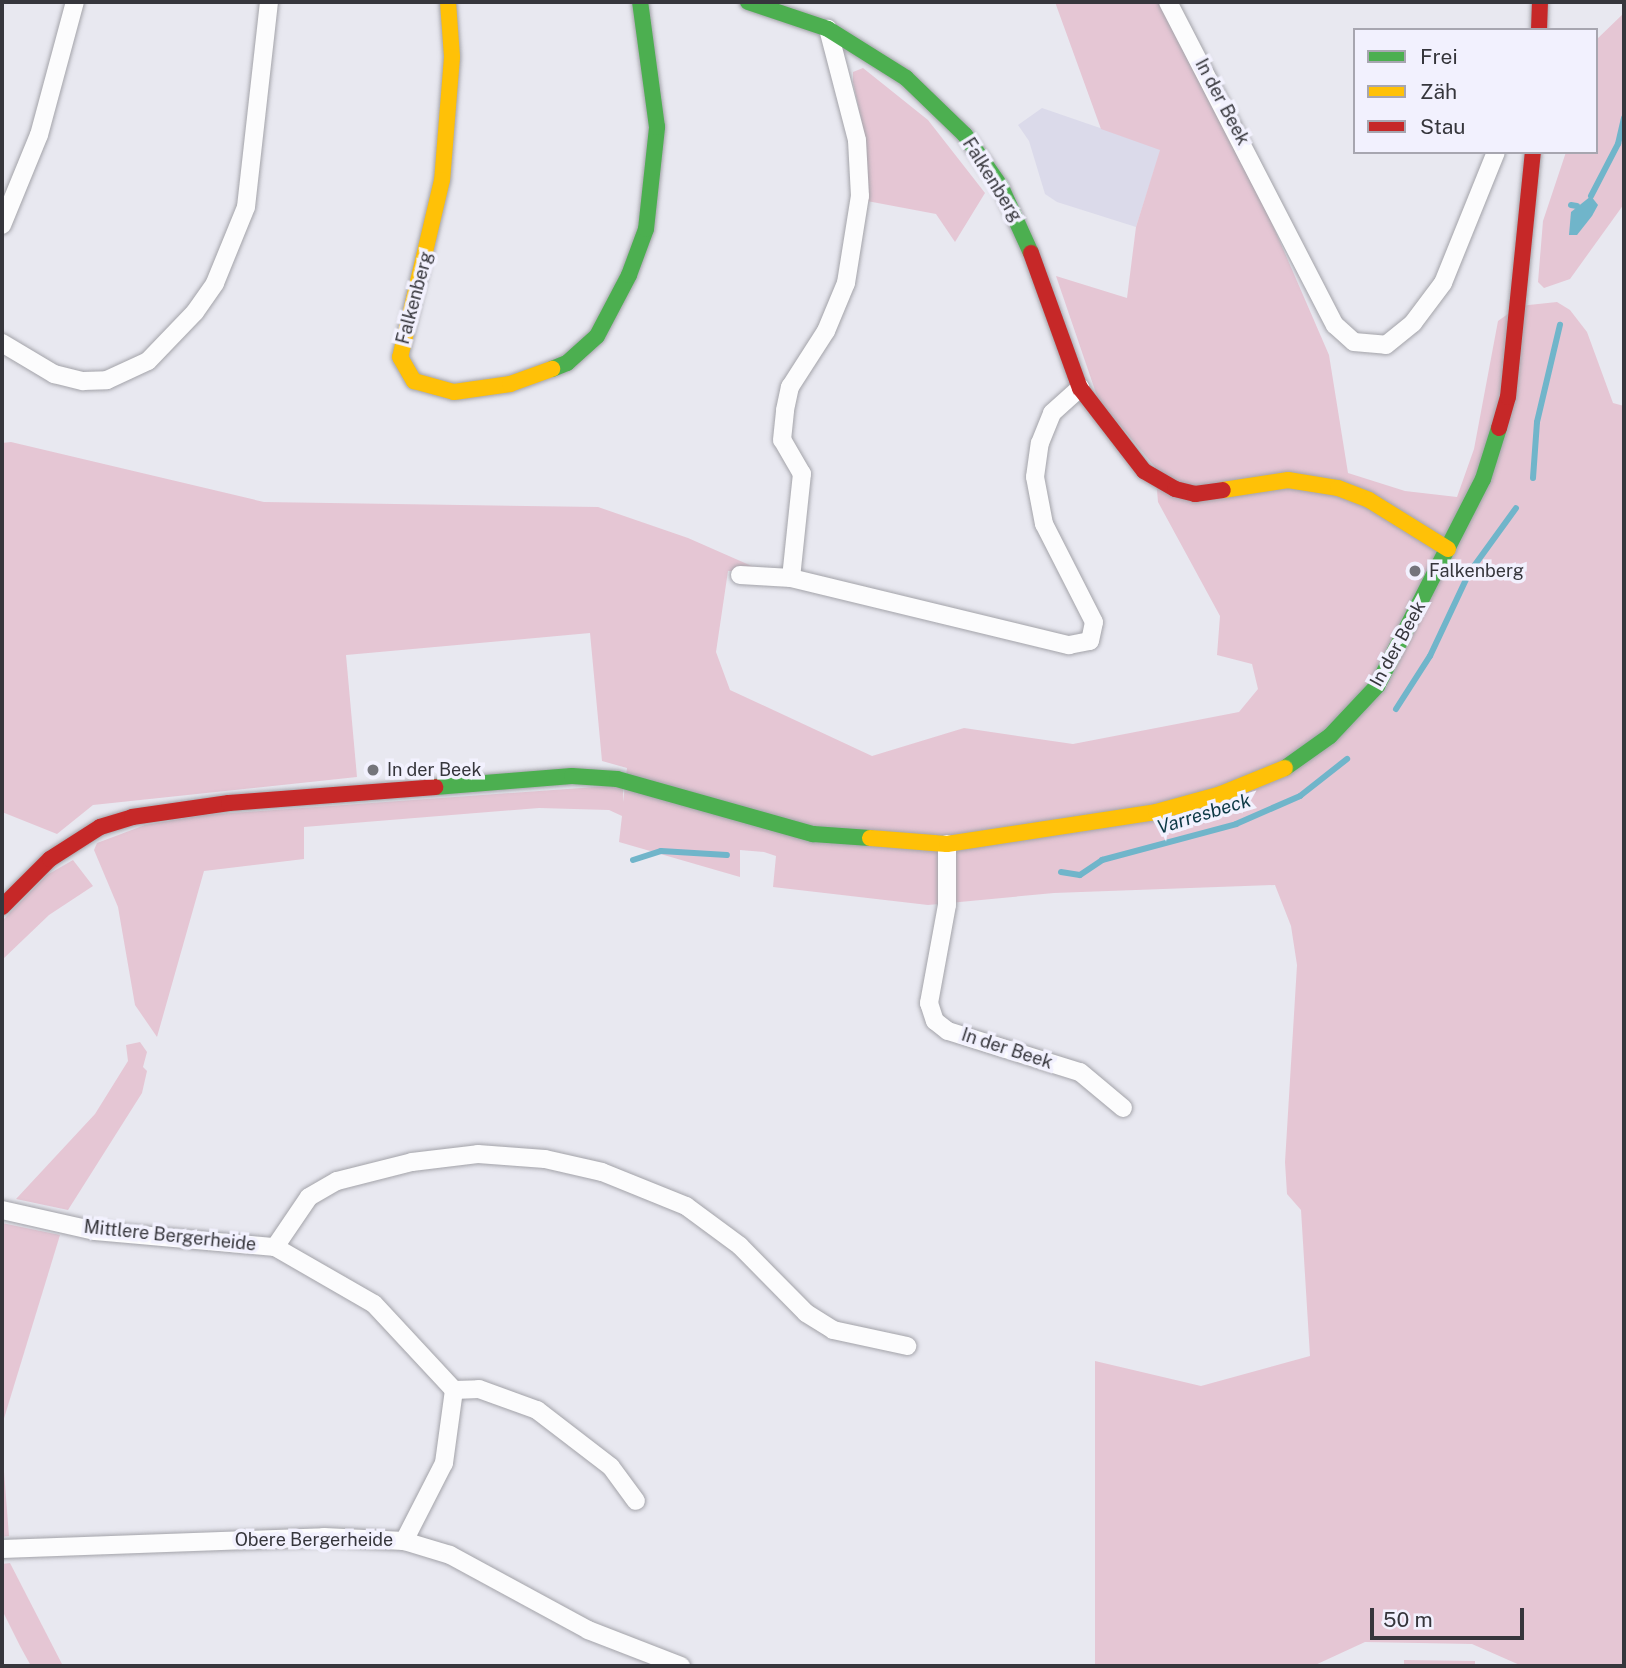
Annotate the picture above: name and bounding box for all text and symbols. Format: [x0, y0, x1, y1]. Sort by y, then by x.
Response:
legend [1353, 28, 1598, 154]
text: Frei [1420, 44, 1458, 69]
street label: In der Beek [1190, 55, 1254, 149]
text: Zäh [1420, 79, 1457, 104]
text: Stau [1420, 114, 1466, 139]
street label: Falkenberg [958, 134, 1026, 226]
street label: Falkenberg [392, 249, 438, 347]
place label: Falkenberg [1429, 560, 1524, 582]
marker: Falkenberg [1407, 563, 1423, 579]
street label: In der Beek [1366, 597, 1430, 691]
place label: In der Beek [387, 759, 482, 781]
marker: In der Beek [365, 762, 381, 778]
water label: Varresbeck [1154, 789, 1254, 839]
street label: In der Beek [959, 1024, 1055, 1074]
street label: Mittlere Bergerheide [83, 1216, 257, 1256]
street label: Obere Bergerheide [235, 1529, 393, 1551]
scale bar [1374, 1594, 1528, 1638]
text: 50 m [1383, 1607, 1433, 1632]

